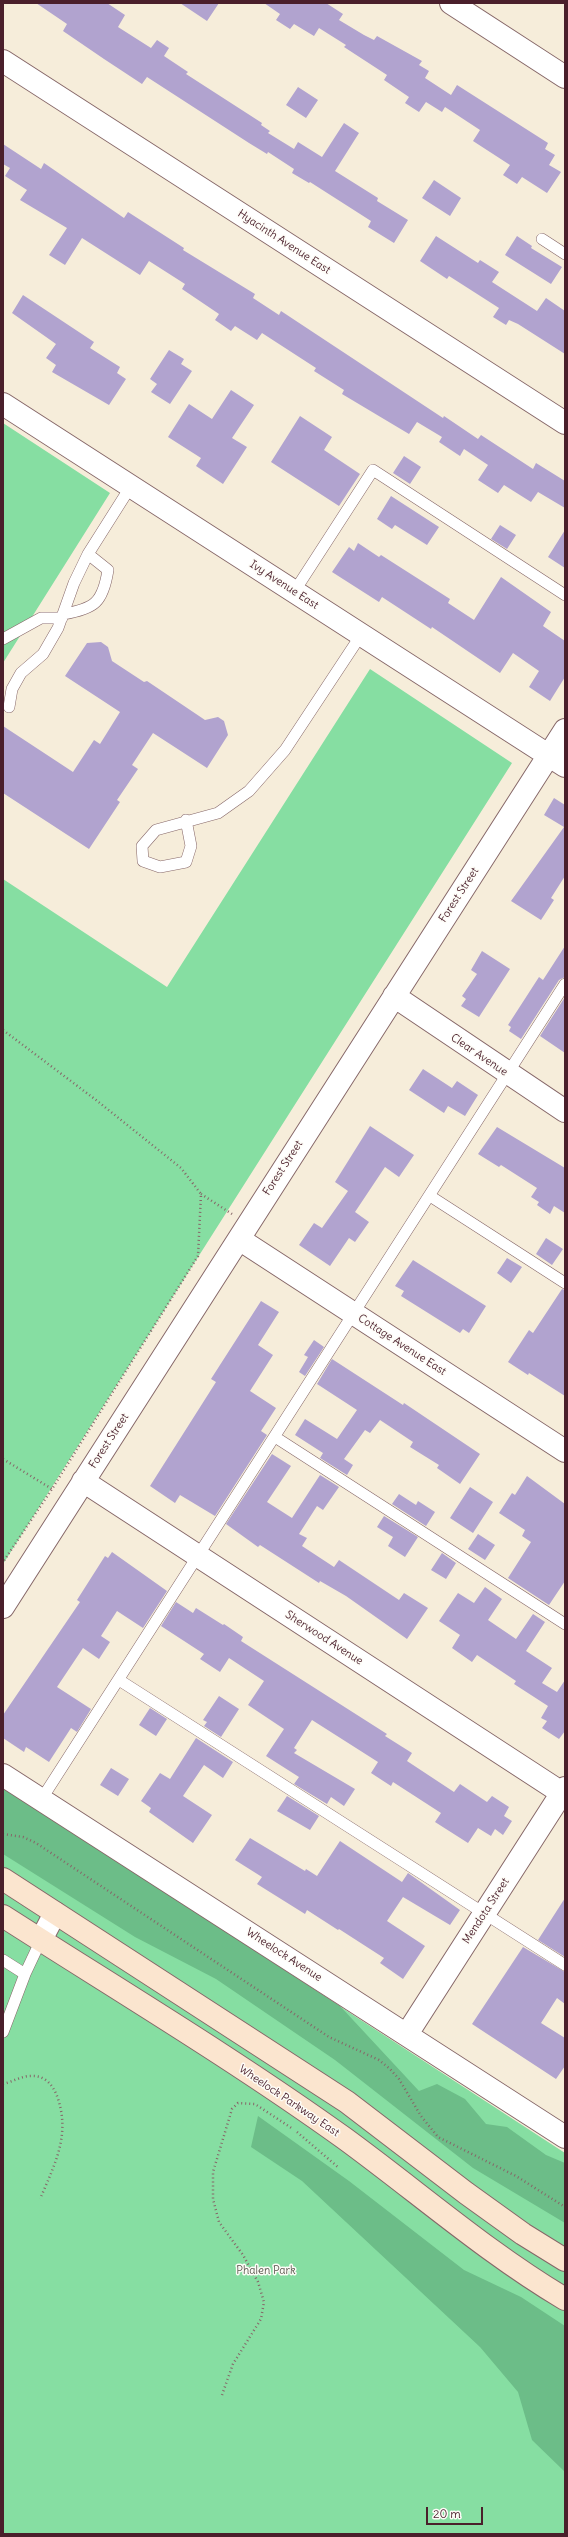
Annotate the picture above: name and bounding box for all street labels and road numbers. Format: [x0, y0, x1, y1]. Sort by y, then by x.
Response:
street label: Hyacinth Avenue East [235, 207, 333, 277]
street label: Ivy Avenue East [247, 558, 321, 612]
street label: Forest Street [436, 865, 482, 925]
street label: Clear Avenue [448, 1031, 510, 1079]
street label: Forest Street [260, 1138, 306, 1198]
street label: Cottage Avenue East [355, 1312, 449, 1378]
street label: Forest Street [86, 1411, 132, 1471]
street label: Sherwood Avenue [283, 1608, 365, 1668]
street label: Mendota Street [460, 1876, 512, 1946]
street label: Wheelock Avenue [244, 1926, 324, 1984]
street label: Wheelock Parkway East [236, 2062, 342, 2140]

